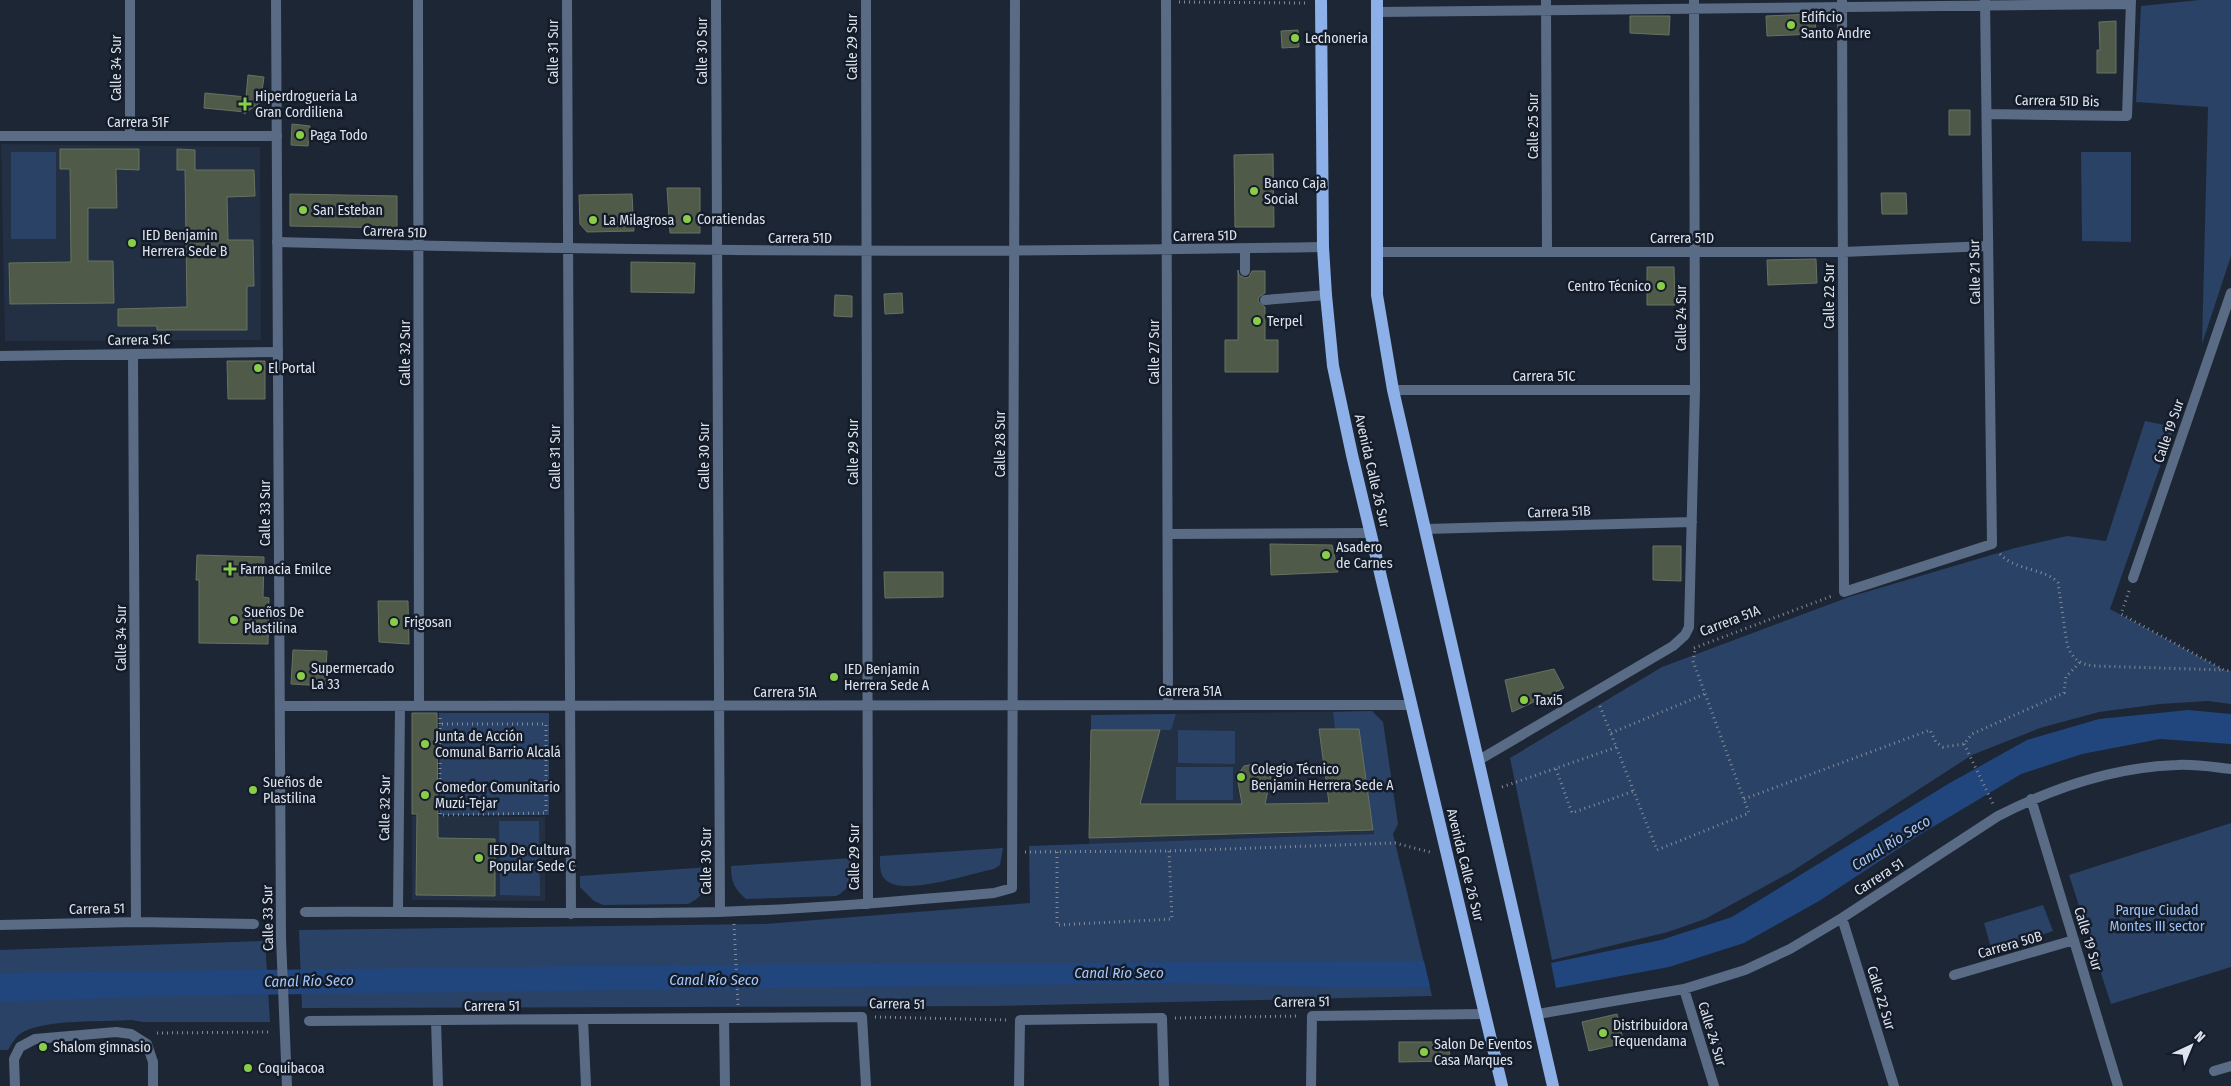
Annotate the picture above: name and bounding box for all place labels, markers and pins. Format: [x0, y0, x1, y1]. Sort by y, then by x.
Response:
place label: Edificio Santo Andre [1801, 9, 1871, 42]
marker: Edificio Santo Andre [1785, 19, 1797, 31]
place label: Lechoneria [1305, 30, 1368, 47]
marker: Lechoneria [1289, 32, 1301, 44]
place label: Hiperdrogueria La Gran Cordiliena [255, 88, 358, 121]
marker: Hiperdrogueria La Gran Cordiliena [239, 98, 251, 110]
place label: Paga Todo [310, 127, 368, 144]
marker: Paga Todo [294, 129, 306, 141]
place label: Banco Caja Social [1264, 175, 1326, 208]
marker: Banco Caja Social [1248, 185, 1260, 197]
place label: San Esteban [313, 202, 383, 219]
marker: San Esteban [297, 204, 309, 216]
place label: Coratiendas [697, 211, 765, 228]
place label: La Milagrosa [603, 212, 674, 229]
marker: Coratiendas [681, 213, 693, 225]
marker: La Milagrosa [587, 214, 599, 226]
place label: IED Benjamin Herrera Sede B [142, 227, 228, 260]
marker: IED Benjamin Herrera Sede B [126, 237, 138, 249]
place label: Centro Técnico [1568, 278, 1651, 295]
marker: Centro Técnico [1655, 280, 1667, 292]
place label: Terpel [1267, 313, 1303, 330]
marker: Terpel [1251, 315, 1263, 327]
place label: El Portal [268, 360, 316, 377]
marker: El Portal [252, 362, 264, 374]
place label: Asadero de Carnes [1336, 539, 1393, 572]
marker: Asadero de Carnes [1320, 549, 1332, 561]
place label: Farmacia Emilce [240, 561, 331, 578]
marker: Farmacia Emilce [224, 563, 236, 575]
place label: Sueños De Plastilina [244, 604, 304, 637]
marker: Sueños De Plastilina [228, 614, 240, 626]
place label: Frigosan [404, 614, 452, 631]
marker: Frigosan [388, 616, 400, 628]
place label: Supermercado La 33 [311, 660, 394, 693]
place label: IED Benjamin Herrera Sede A [844, 661, 930, 694]
marker: Supermercado La 33 [295, 670, 307, 682]
marker: IED Benjamin Herrera Sede A [828, 671, 840, 683]
place label: Taxi5 [1534, 692, 1563, 709]
marker: Taxi5 [1518, 694, 1530, 706]
place label: Junta de Acción Comunal Barrio Alcalá [435, 728, 561, 761]
marker: Junta de Acción Comunal Barrio Alcalá [419, 738, 431, 750]
place label: Colegio Técnico Benjamin Herrera Sede A [1251, 761, 1394, 794]
marker: Colegio Técnico Benjamin Herrera Sede A [1235, 771, 1247, 783]
place label: Sueños de Plastilina [263, 774, 323, 807]
place label: Comedor Comunitario Muzú-Tejar [435, 779, 560, 812]
marker: Sueños de Plastilina [247, 784, 259, 796]
marker: Comedor Comunitario Muzú-Tejar [419, 789, 431, 801]
place label: IED De Cultura Popular Sede C [489, 842, 575, 875]
marker: IED De Cultura Popular Sede C [473, 852, 485, 864]
place label: Distribuidora Tequendama [1613, 1017, 1688, 1050]
marker: Distribuidora Tequendama [1597, 1027, 1609, 1039]
place label: Salon De Eventos Casa Marques [1434, 1036, 1532, 1069]
place label: Shalom gimnasio [53, 1039, 151, 1056]
marker: Shalom gimnasio [37, 1041, 49, 1053]
marker: Salon De Eventos Casa Marques [1418, 1046, 1430, 1058]
place label: Coquibacoa [258, 1060, 325, 1077]
marker: Coquibacoa [242, 1062, 254, 1074]

